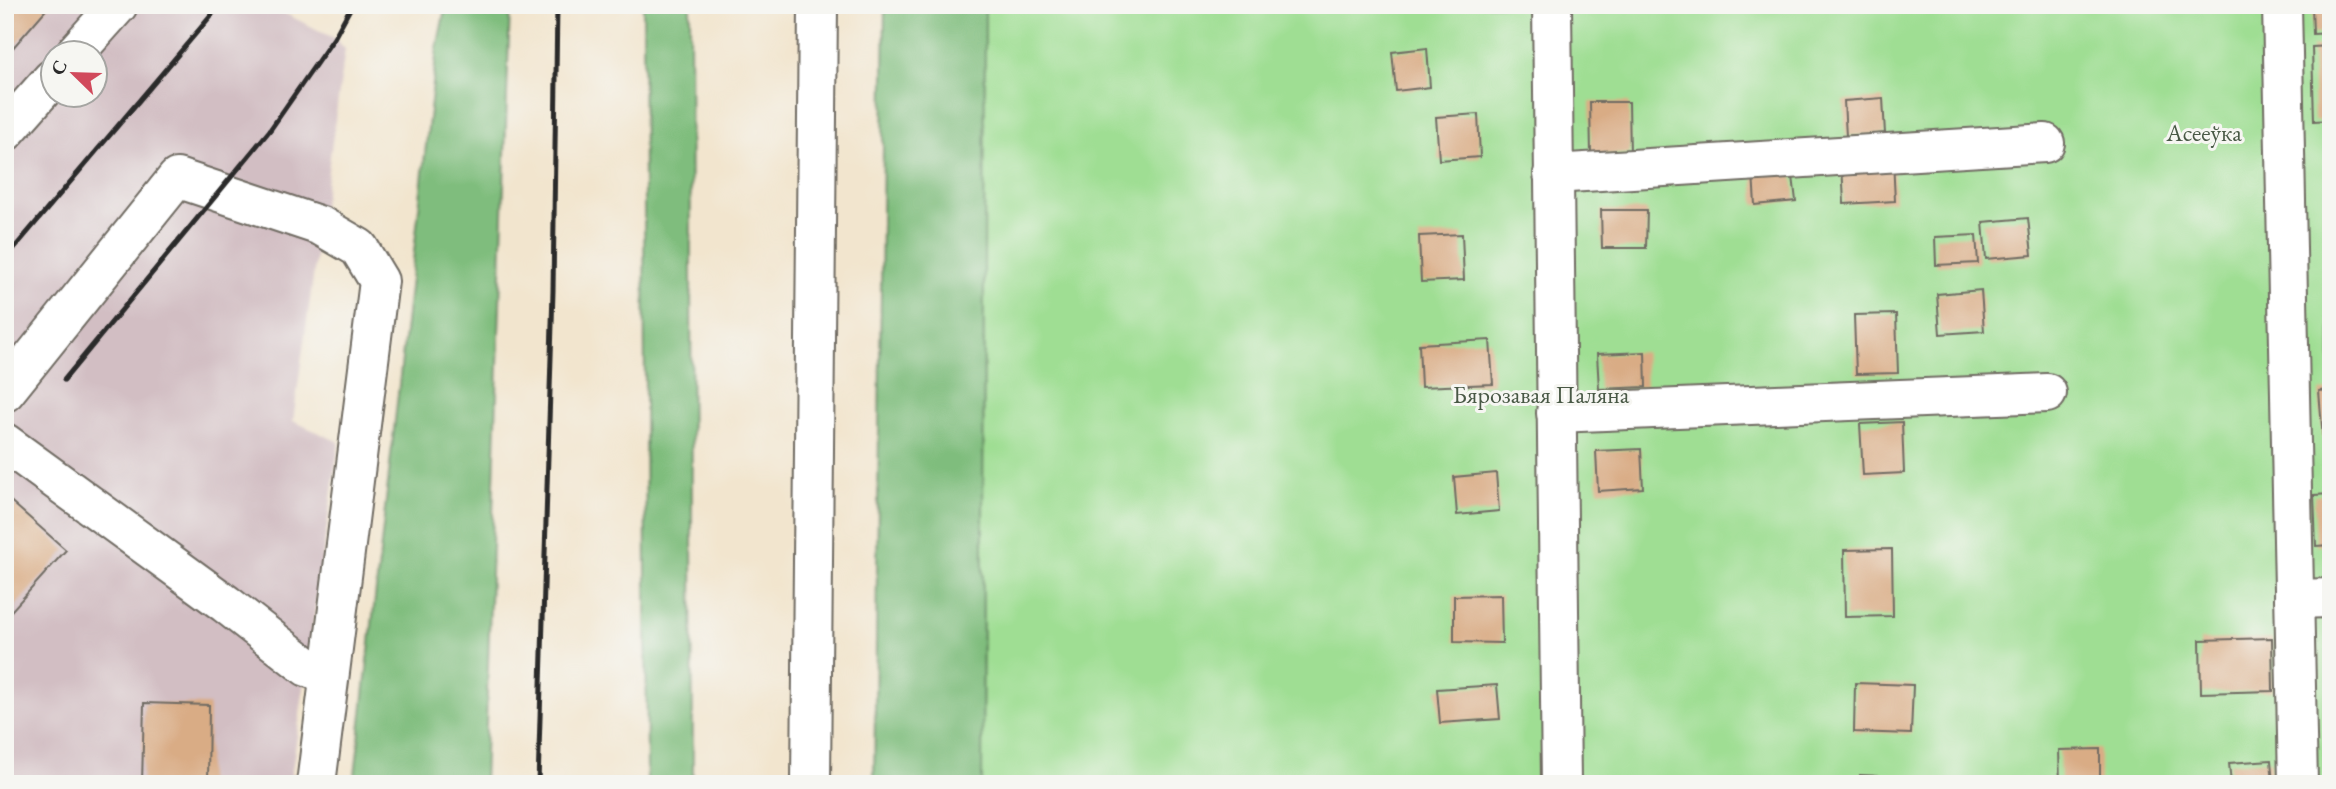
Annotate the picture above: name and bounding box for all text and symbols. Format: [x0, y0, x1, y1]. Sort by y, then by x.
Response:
north arrow [38, 38, 108, 108]
text: С [45, 56, 73, 79]
park label: Асееўка [2165, 117, 2242, 148]
park label: Бярозавая Паляна [1453, 379, 1630, 410]

